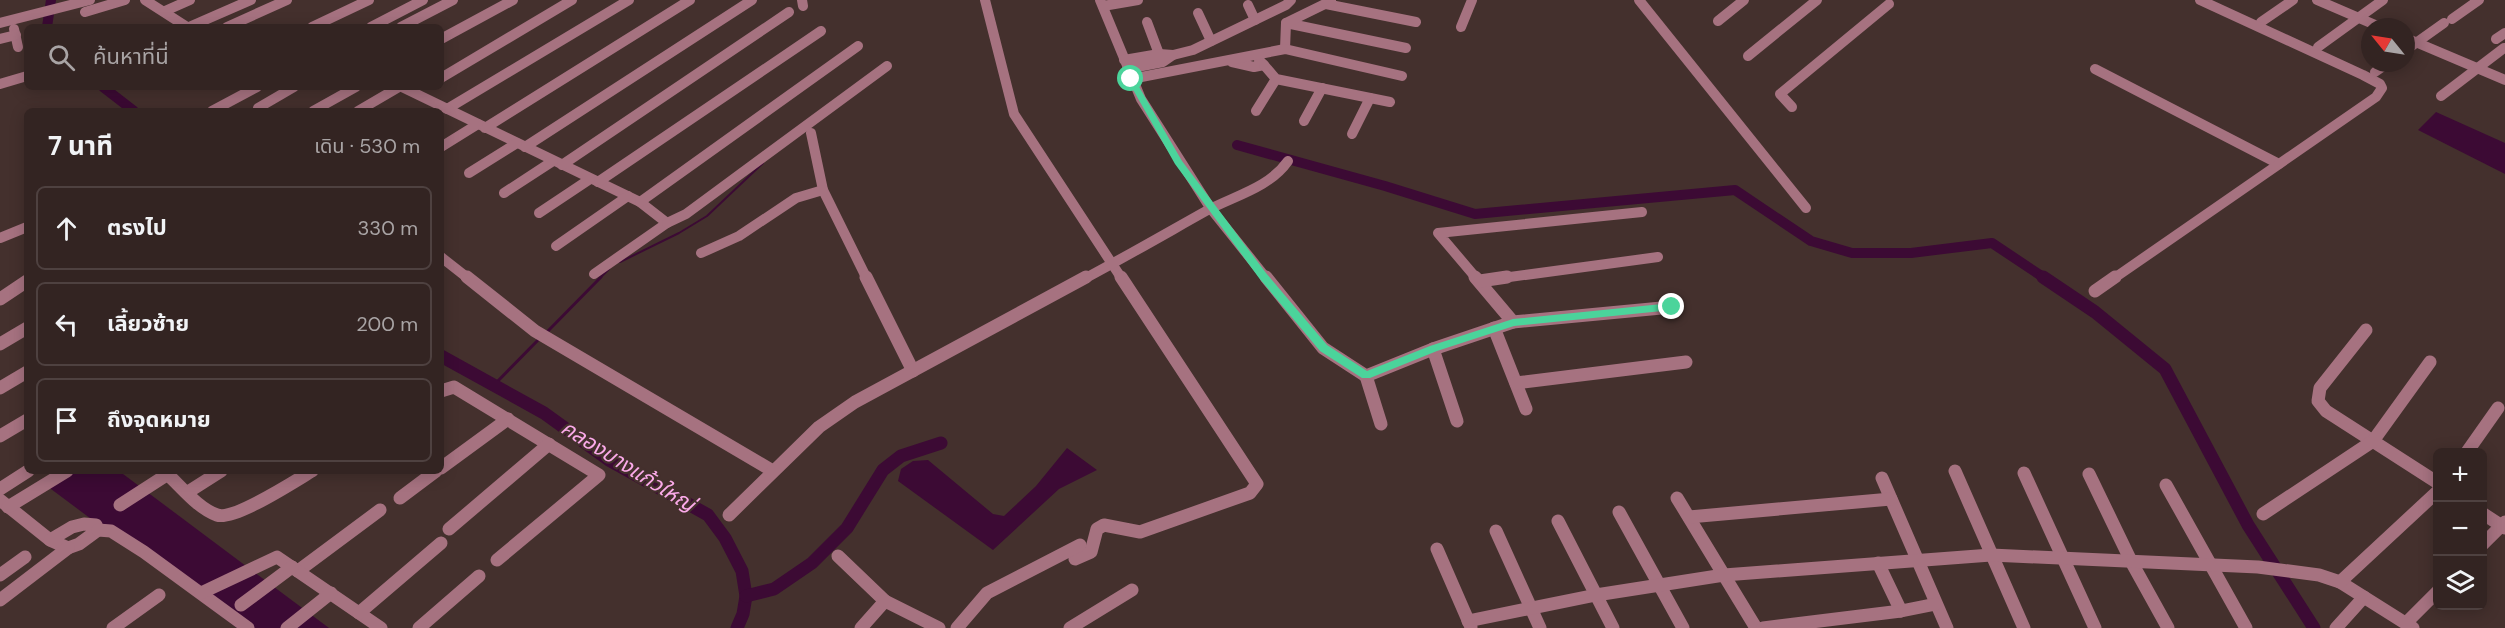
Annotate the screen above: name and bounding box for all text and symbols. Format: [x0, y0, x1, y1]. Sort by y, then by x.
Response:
north arrow [2361, 18, 2415, 72]
search box [24, 24, 444, 90]
icon: search [45, 41, 78, 74]
text: ค้นหาที่นี่ [93, 42, 169, 71]
route start [1117, 65, 1143, 91]
text: 7 นาที [48, 129, 113, 163]
text: เดิน · 530 m [314, 133, 420, 159]
icon: ahead [50, 212, 83, 245]
text: ตรงไป [107, 213, 167, 242]
text: 330 m [358, 215, 418, 241]
route end [1658, 293, 1684, 319]
icon: left [50, 308, 83, 341]
text: เลี้ยวซ้าย [107, 309, 189, 338]
text: 200 m [356, 311, 418, 337]
icon: arrive [50, 404, 83, 437]
text: ถึงจุดหมาย [107, 405, 211, 434]
water label: คลองบางแก้วใหญ่ [556, 414, 703, 520]
map controls [2433, 448, 2487, 610]
button: + [2433, 448, 2487, 502]
button: − [2433, 502, 2487, 556]
button: layers [2433, 556, 2487, 610]

